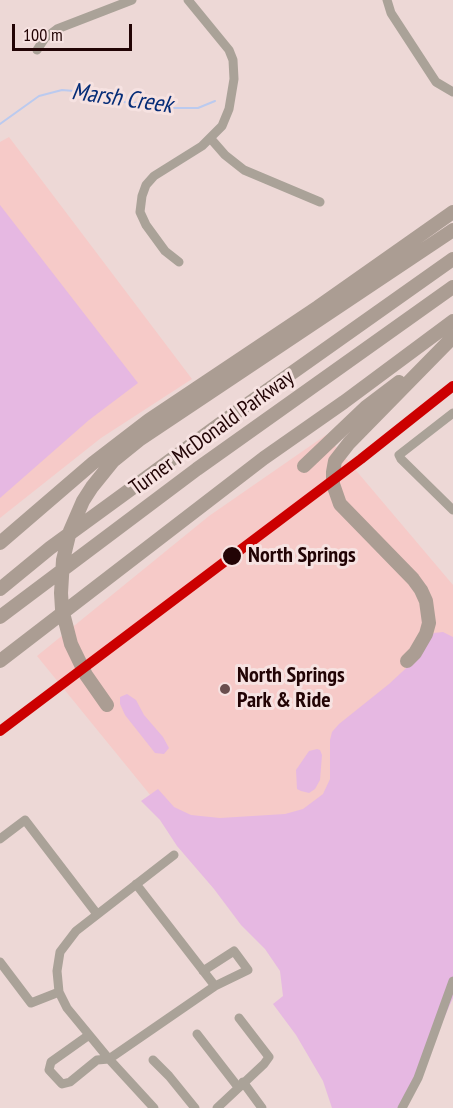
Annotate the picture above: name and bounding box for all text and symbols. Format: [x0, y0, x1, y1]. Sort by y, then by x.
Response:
scale bar [15, 12, 135, 50]
text: 100 m [23, 23, 63, 46]
water label: Marsh Creek [70, 78, 174, 120]
street label: Turner McDonald Parkway [125, 365, 299, 501]
place label: North Springs [248, 543, 356, 569]
marker: North Springs [221, 545, 243, 567]
place label: North Springs Park & Ride [237, 663, 345, 714]
marker: North Springs Park & Ride [218, 682, 232, 696]

